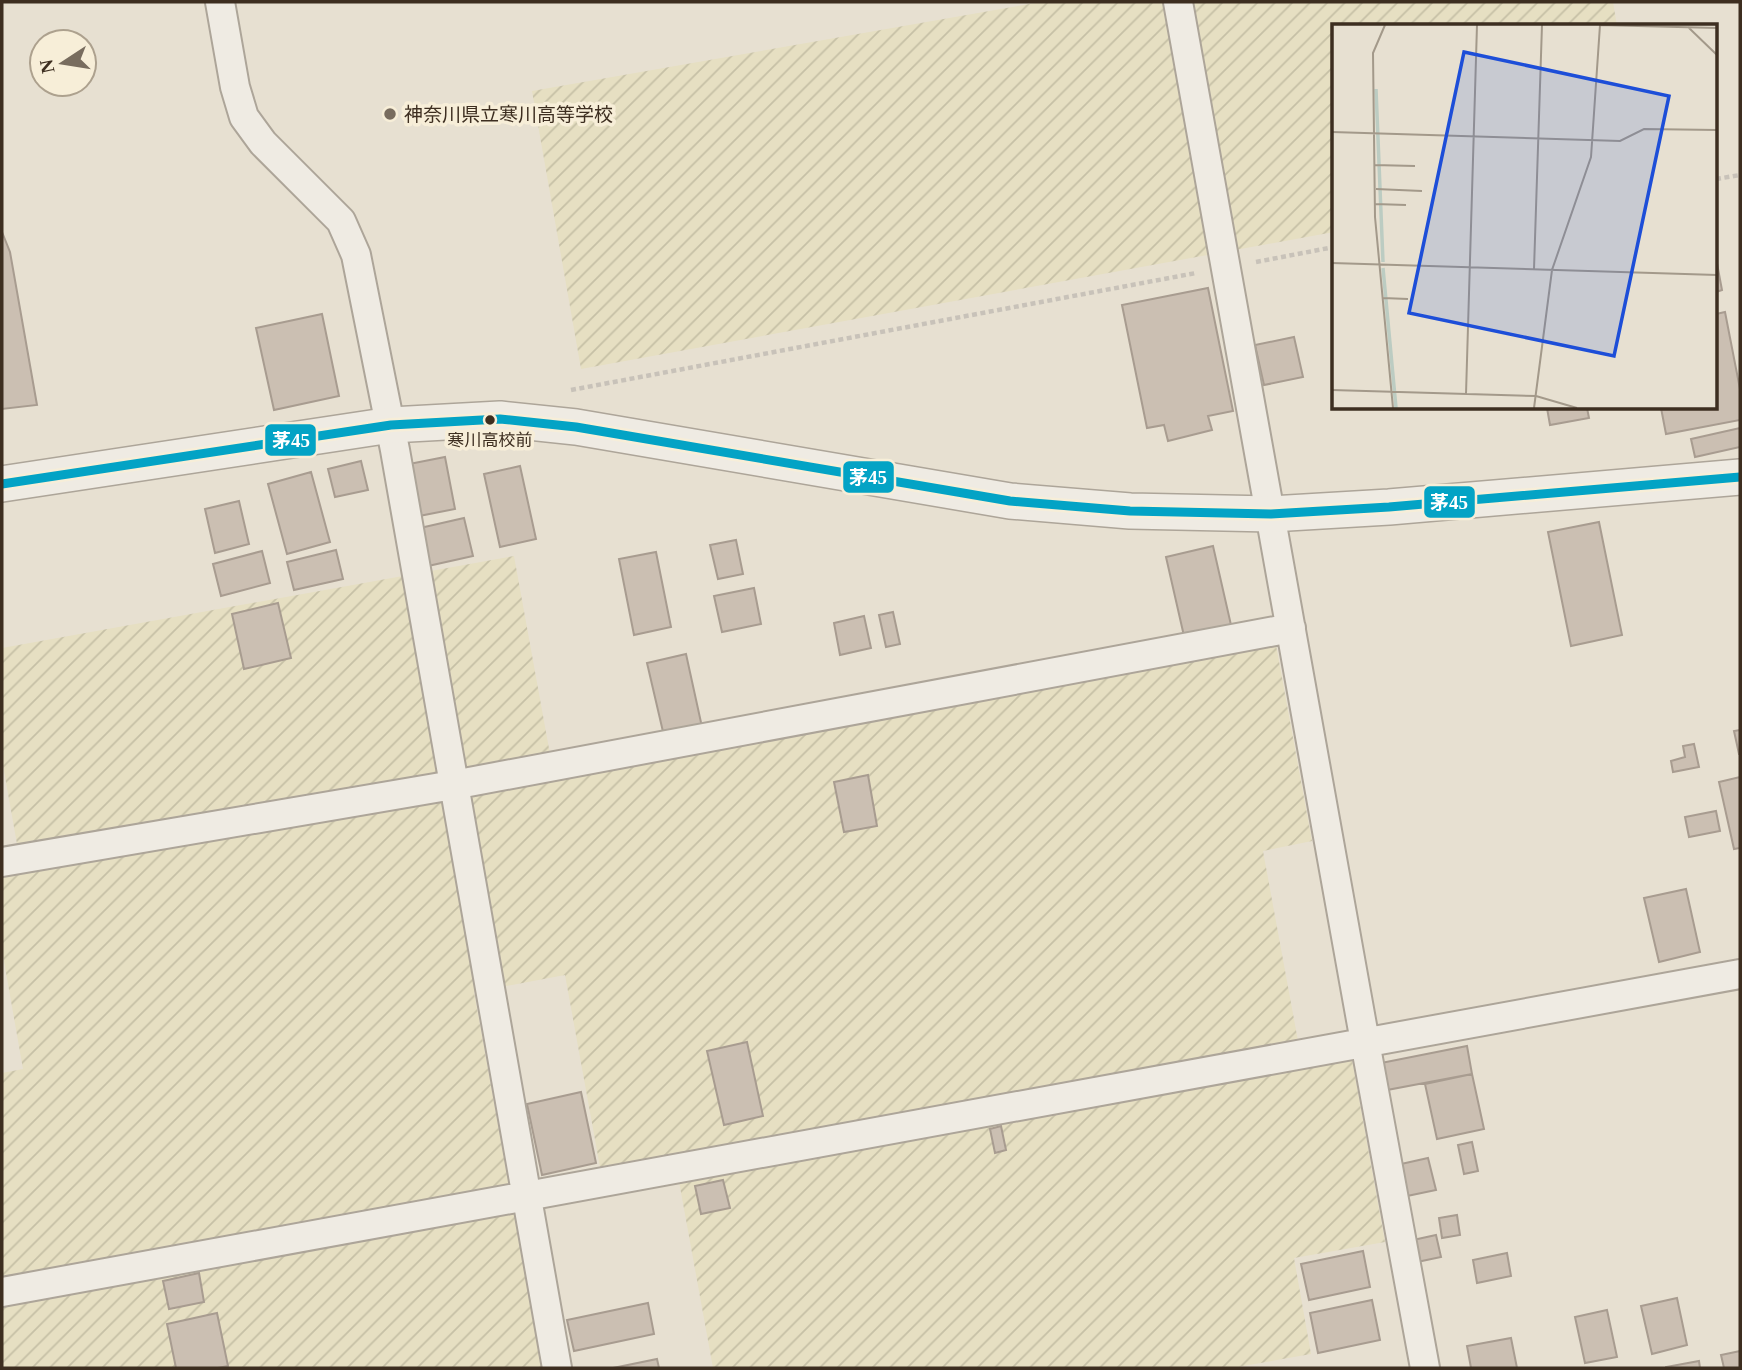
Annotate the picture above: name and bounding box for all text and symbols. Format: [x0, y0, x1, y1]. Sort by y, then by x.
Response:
inset map [1332, 24, 1718, 410]
north arrow [28, 28, 98, 98]
text: N [35, 57, 59, 75]
place label: 神奈川県立寒川高等学校 [404, 104, 613, 125]
marker: 神奈川県立寒川高等学校 [382, 106, 398, 122]
marker: 寒川高校前 [483, 413, 497, 427]
line badge: 茅45 [264, 423, 317, 457]
text: 茅45 [272, 430, 310, 451]
place label: 寒川高校前 [448, 431, 533, 450]
line badge: 茅45 [842, 460, 895, 494]
text: 茅45 [849, 467, 887, 488]
line badge: 茅45 [1423, 485, 1476, 519]
text: 茅45 [1430, 492, 1468, 513]

